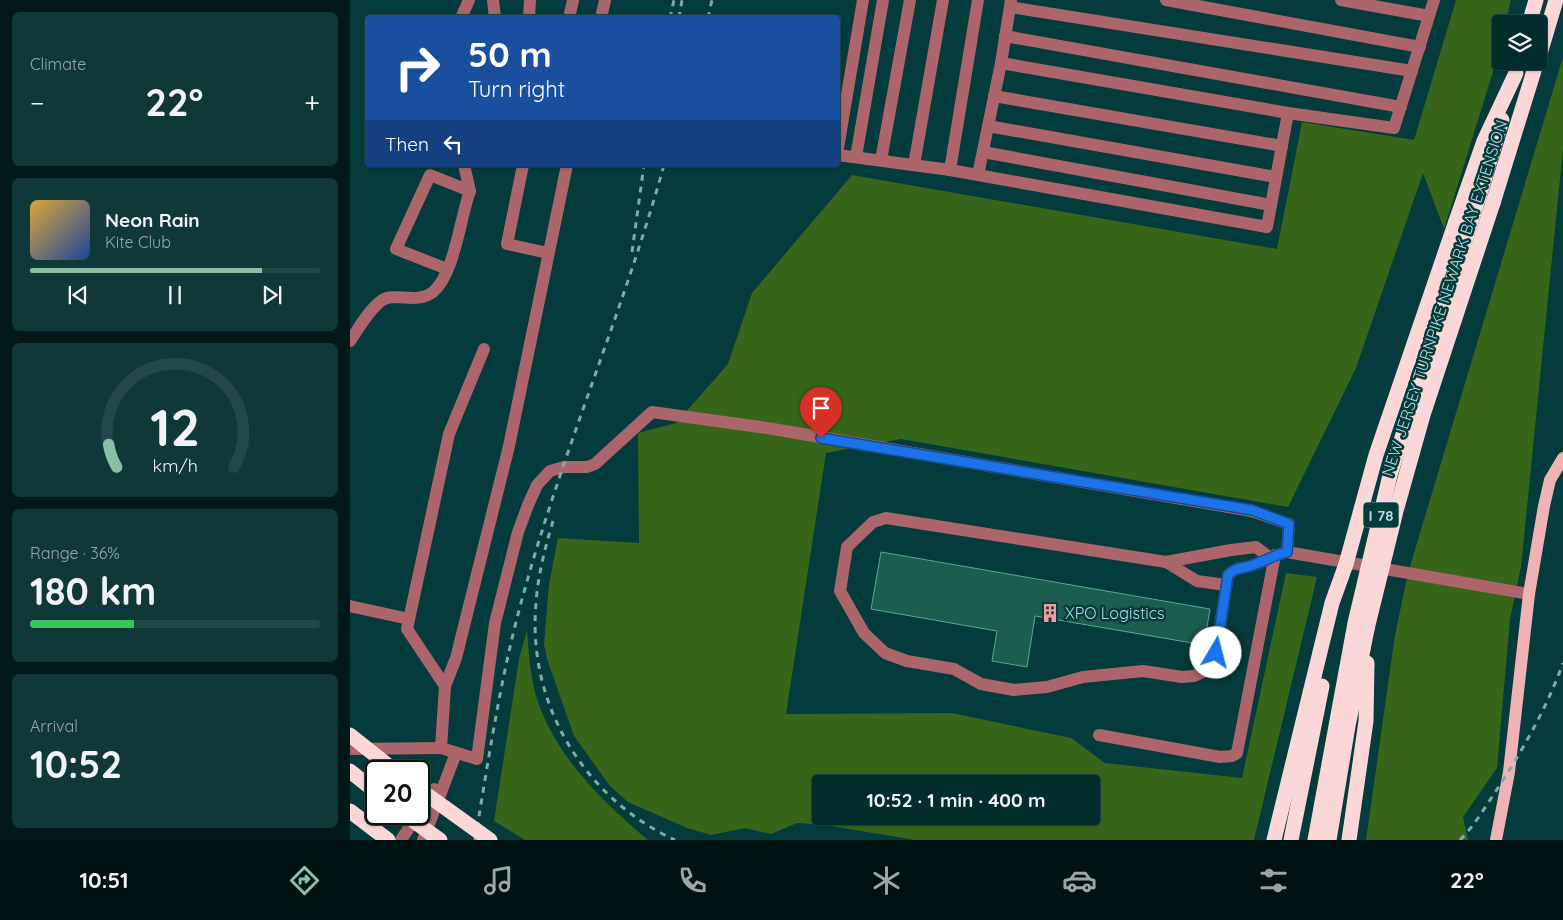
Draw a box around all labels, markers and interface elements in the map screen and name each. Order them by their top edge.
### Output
map controls [1492,15,1547,70]
button: layers [1492,15,1547,70]
text: 50 m [468,32,552,76]
icon: right [385,35,450,100]
text: Climate [30,54,86,74]
text: Turn right [468,75,565,103]
text: 22° [145,78,203,126]
text: − [30,85,45,120]
text: + [304,85,320,120]
street label: NEW JERSEY TURNPIKE NEWARK BAY EXTENSION [1377,117,1511,479]
icon: left [439,130,467,158]
text: Then [385,132,429,156]
text: Neon Rain [105,208,200,232]
text: Kite Club [105,232,171,252]
icon: previous [64,281,92,309]
icon: pause [161,281,189,309]
icon: next [258,281,286,309]
pin [800,387,842,438]
text: 12 [150,394,200,459]
icon: arrive [807,394,835,422]
text: km/h [152,454,198,476]
road number: I 78 [1364,502,1398,528]
text: Range · 36% [30,543,120,563]
text: 180 km [30,567,156,615]
building icon: XPO Logistics [1039,602,1061,624]
place label: XPO Logistics [1065,603,1165,623]
position arrow [1189,626,1241,678]
text: Arrival [30,716,78,736]
text: 10:52 [30,740,122,788]
speed limit sign: 20 [365,760,430,825]
text: 10:52 · 1 min · 400 m [866,788,1046,812]
icon: directions [287,863,322,898]
icon: music [481,863,516,898]
icon: phone [675,863,710,898]
icon: climate [869,863,904,898]
icon: car [1062,863,1097,898]
icon: filters [1256,863,1291,898]
text: 10:51 [79,866,129,894]
text: 22° [1450,866,1484,894]

